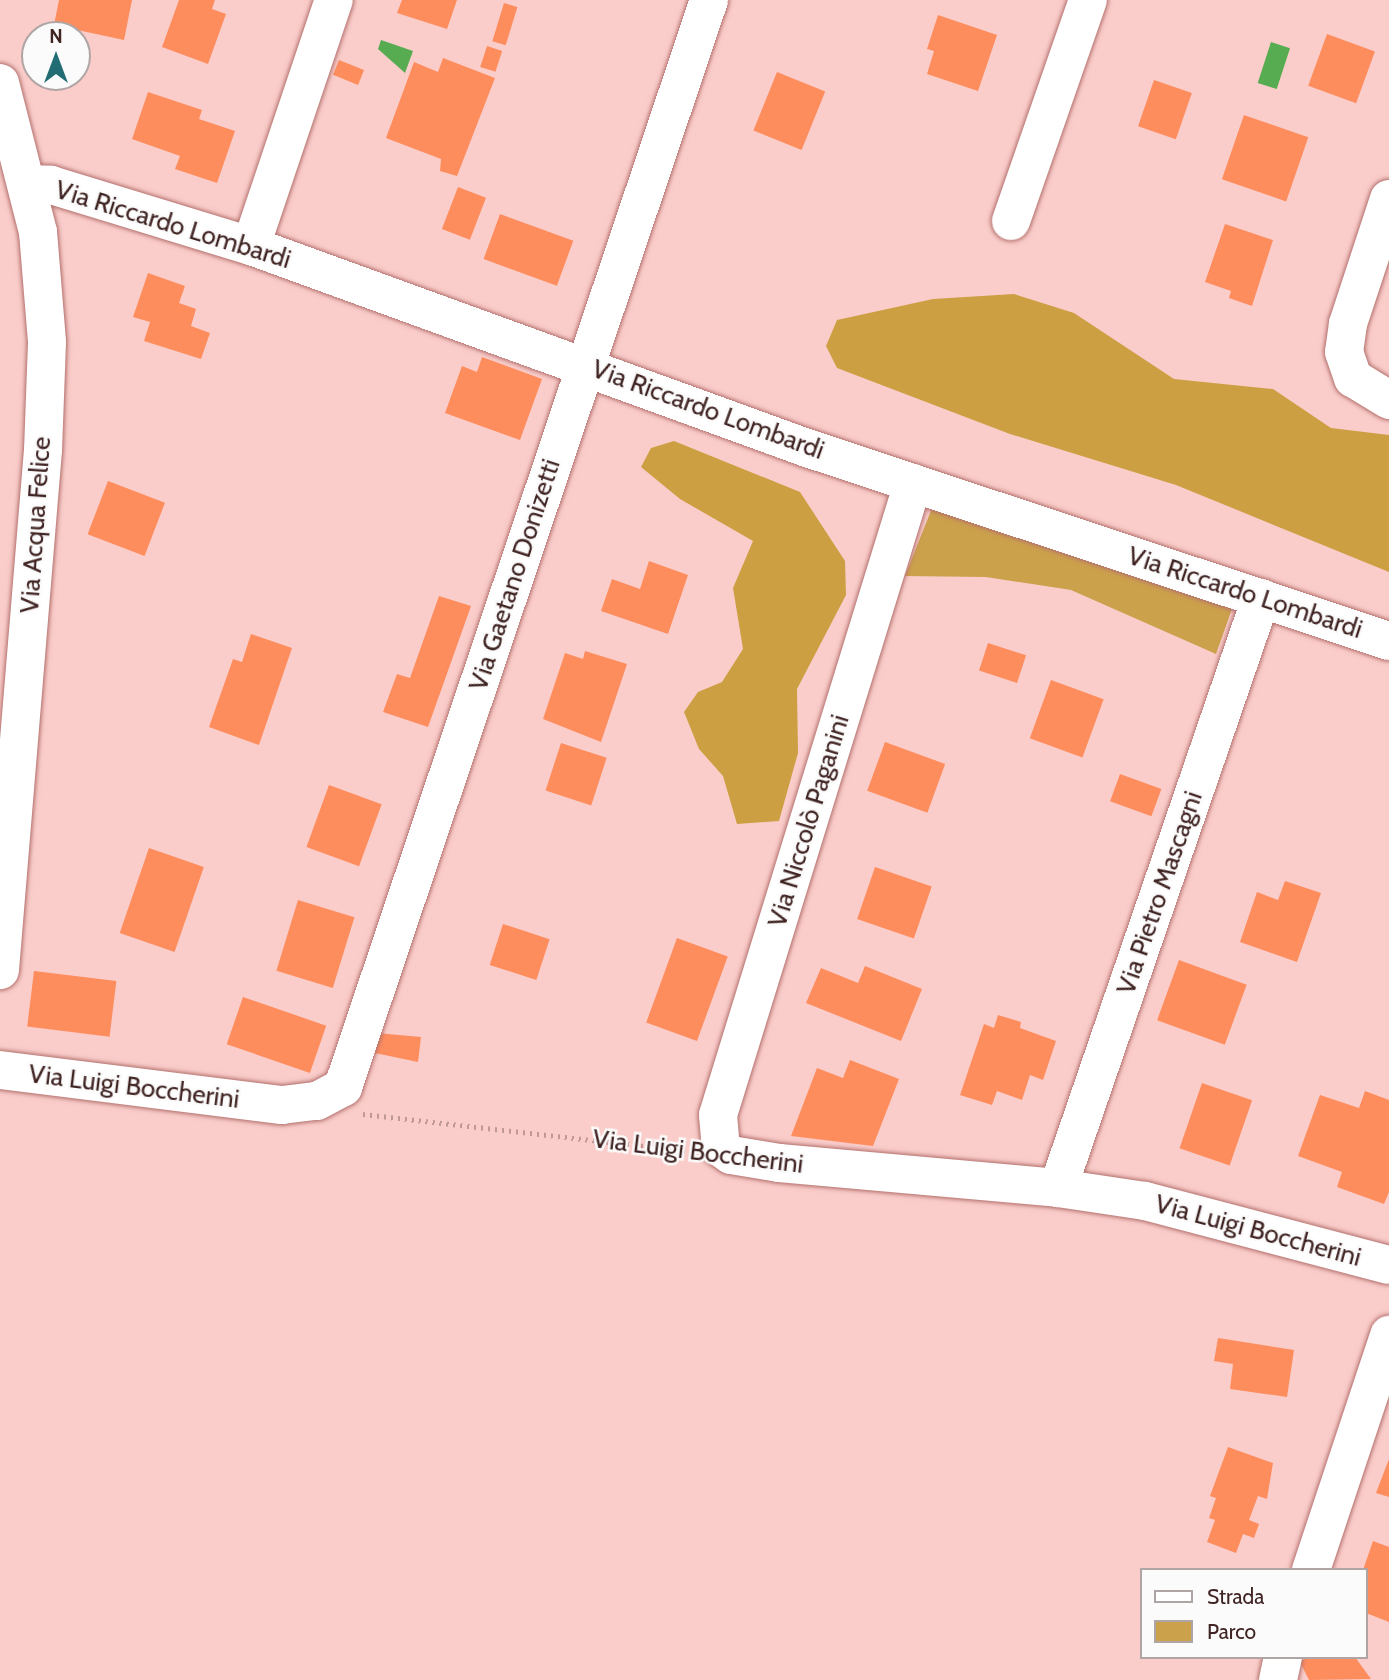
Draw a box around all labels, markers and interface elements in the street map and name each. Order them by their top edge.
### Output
north arrow [21,21,91,91]
text: N [49,25,63,48]
street label: Via Riccardo Lombardi [51,174,295,276]
street label: Via Riccardo Lombardi [588,353,828,467]
street label: Via Acqua Felice [14,436,58,614]
street label: Via Gaetano Donizetti [463,455,567,695]
street label: Via Riccardo Lombardi [1124,540,1366,646]
street label: Via Niccolò Paganini [762,711,856,931]
street label: Via Pietro Mascagni [1111,787,1209,999]
street label: Via Luigi Boccherini [27,1059,241,1115]
street label: Via Luigi Boccherini [591,1124,805,1180]
street label: Via Luigi Boccherini [1152,1188,1364,1274]
legend [1140,1568,1368,1659]
text: Strada [1207,1584,1264,1609]
text: Parco [1207,1619,1256,1644]

